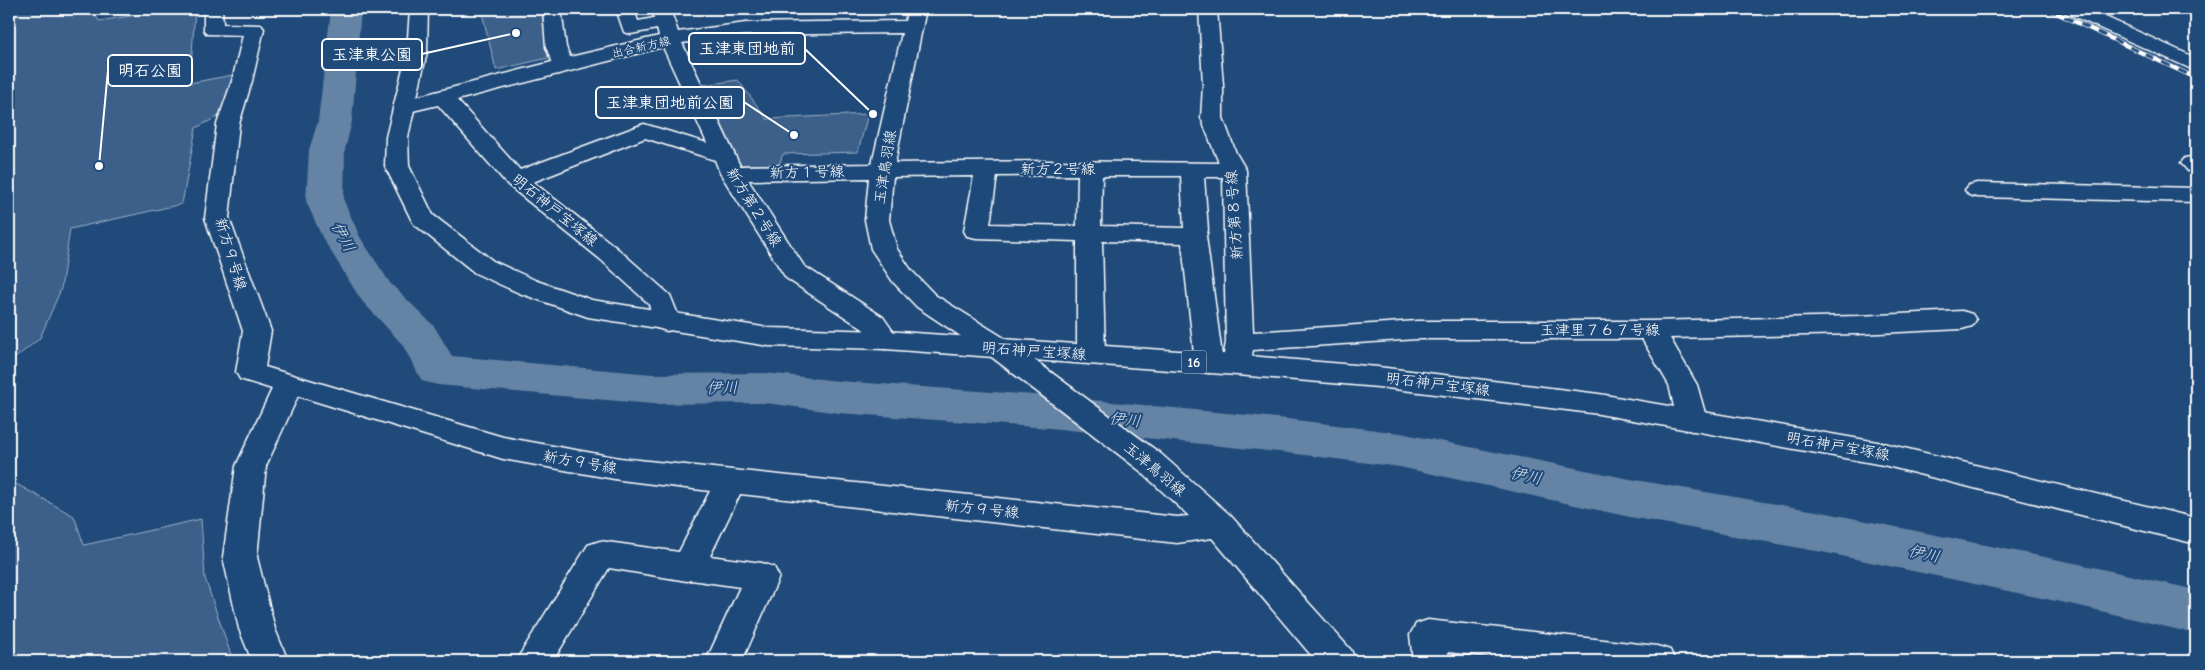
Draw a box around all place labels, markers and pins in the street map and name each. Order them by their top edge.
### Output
callout: 玉津東団地前 [689,33,805,64]
callout: 玉津東公園 [322,39,422,70]
callout: 明石公園 [108,55,192,86]
callout: 玉津東団地前公園 [596,87,744,118]

